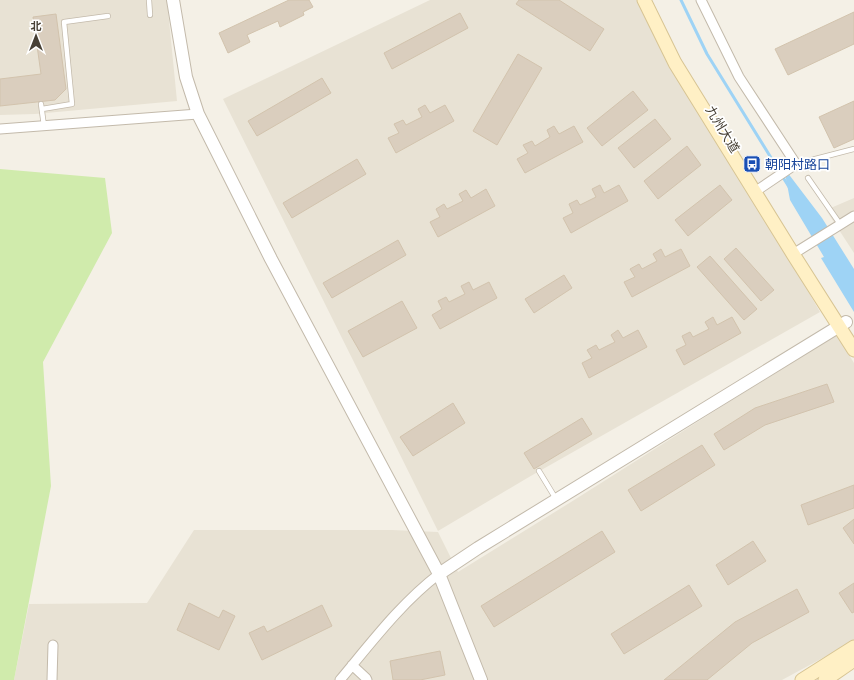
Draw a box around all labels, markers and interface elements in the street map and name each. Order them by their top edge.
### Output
north arrow [16,16,56,56]
text: 北 [31,19,42,33]
street label: 九州大道 [703,103,743,155]
bus stop icon: 朝阳村路口 [742,154,762,174]
place label: 朝阳村路口 [765,156,830,172]

